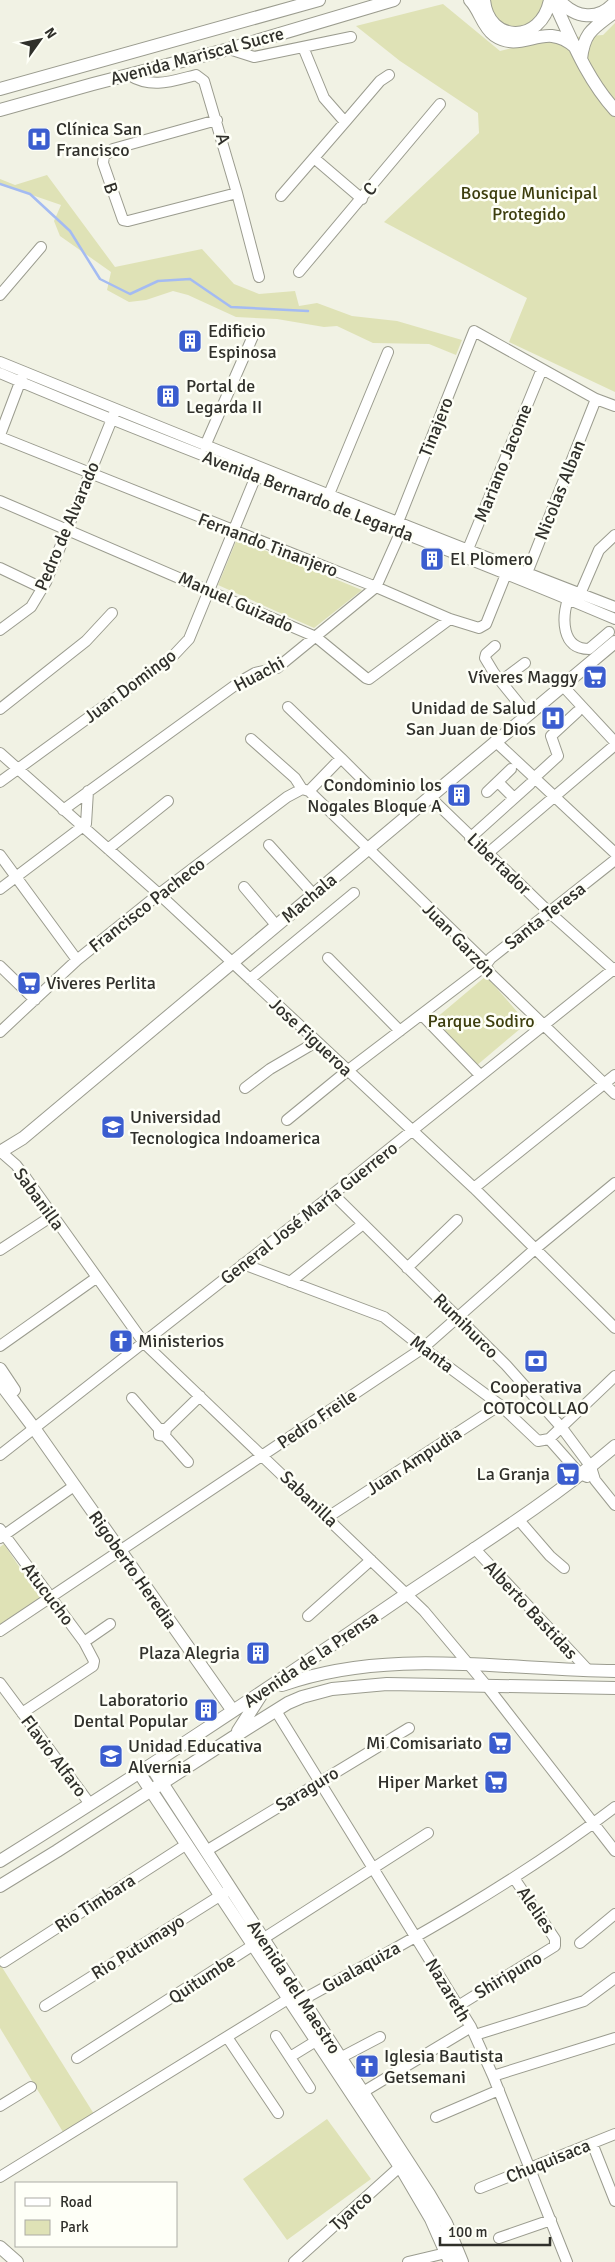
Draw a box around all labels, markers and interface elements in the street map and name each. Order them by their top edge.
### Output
north arrow [15,15,65,65]
street label: Avenida Mariscal Sucre [108,22,286,90]
text: N [41,24,60,42]
place label: Clínica San Francisco [56,118,142,161]
hospital icon: Clínica San Francisco [26,126,52,152]
street label: A [211,131,235,147]
street label: C [358,178,382,200]
street label: B [99,179,123,197]
park label: Bosque Municipal Protegido [461,182,598,225]
place label: Edificio Espinosa [208,320,277,363]
building icon: Edificio Espinosa [177,328,203,354]
place label: Portal de Legarda II [186,375,262,418]
building icon: Portal de Legarda II [155,383,181,409]
street label: Tinajero [414,394,458,460]
street label: Mariano Jacome [469,401,537,525]
street label: Nicolas Alban [530,437,590,543]
street label: Avenida Bernardo de Legarda [199,446,417,546]
street label: Pedro de Alvarado [30,458,104,594]
street label: Fernando Tinanjero [195,508,341,582]
building icon: El Plomero [419,546,445,572]
place label: El Plomero [450,548,533,570]
street label: Manuel Guizado [175,567,297,637]
street label: Juan Domingo [80,644,180,728]
street label: Huachi [230,652,288,696]
supermarket icon: Víveres Maggy [582,664,608,690]
place label: Víveres Maggy [468,666,579,688]
place label: Unidad de Salud San Juan de Dios [406,697,536,740]
hospital icon: Unidad de Salud San Juan de Dios [540,705,566,731]
place label: Condominio los Nogales Bloque A [307,774,442,817]
building icon: Condominio los Nogales Bloque A [446,782,472,808]
street label: Libertador [462,828,536,900]
street label: Francisco Pacheco [84,853,210,957]
street label: Machala [277,869,341,927]
street label: Santa Teresa [500,877,590,955]
street label: Juan Garzón [418,898,500,982]
supermarket icon: Viveres Perlita [16,970,42,996]
place label: Viveres Perlita [46,972,156,994]
street label: Jose Figueroa [265,993,357,1081]
park label: Parque Sodiro [427,1010,535,1032]
place label: Universidad Tecnologica Indoamerica [130,1106,320,1149]
school or university icon: Universidad Tecnologica Indoamerica [100,1114,126,1140]
street label: General José María Guerrero [216,1137,402,1289]
street label: Sabanilla [9,1163,69,1235]
street label: Rumihurco [429,1289,503,1363]
church icon: Ministerios [108,1328,134,1354]
place label: Ministerios [138,1330,224,1352]
street label: Manta [406,1330,458,1378]
bank icon: Cooperativa COTOCOLLAO [523,1348,549,1374]
place label: Cooperativa COTOCOLLAO [483,1376,589,1419]
street label: Pedro Freile [273,1384,361,1454]
street label: Juan Ampudia [362,1422,466,1500]
supermarket icon: La Granja [555,1461,581,1487]
place label: La Granja [477,1463,550,1485]
street label: Sabanilla [275,1466,343,1532]
street label: Rigoberto Heredia [84,1507,182,1633]
street label: Alberto Bastidas [480,1556,582,1664]
street label: Atucucho [17,1558,79,1630]
street label: Avenida de la Prensa [239,1606,383,1712]
building icon: Plaza Alegria [245,1640,271,1666]
place label: Plaza Alegria [139,1642,240,1664]
place label: Laboratorio Dental Popular [73,1689,188,1732]
building icon: Laboratorio Dental Popular [193,1697,219,1723]
street label: Flavio Alfaro [16,1711,92,1801]
supermarket icon: Mi Comisariato [487,1730,513,1756]
place label: Mi Comisariato [366,1732,482,1754]
place label: Unidad Educativa Alvernia [128,1735,262,1778]
school or university icon: Unidad Educativa Alvernia [98,1743,124,1769]
street label: Saraguro [271,1762,343,1816]
supermarket icon: Hiper Market [483,1769,509,1795]
place label: Hiper Market [378,1771,478,1793]
street label: Rio Timbara [51,1869,139,1937]
street label: Alelies [512,1882,560,1938]
street label: Rio Putumayo [87,1910,189,1984]
street label: Avenida del Maestro [243,1916,345,2058]
street label: Gualaquiza [318,1936,404,1998]
street label: Shiripuno [470,1946,546,2004]
street label: Quitumbe [164,1949,240,2009]
street label: Nazareth [421,1954,475,2026]
place label: Iglesia Bautista Getsemani [384,2045,503,2088]
church icon: Iglesia Bautista Getsemani [354,2053,380,2079]
street label: Chuquisaca [503,2134,593,2188]
legend [15,2182,178,2247]
street label: Tyarco [325,2186,377,2236]
text: Road [60,2193,92,2211]
scale bar [440,2214,550,2246]
text: Park [60,2218,89,2236]
text: 100 m [448,2223,488,2241]

